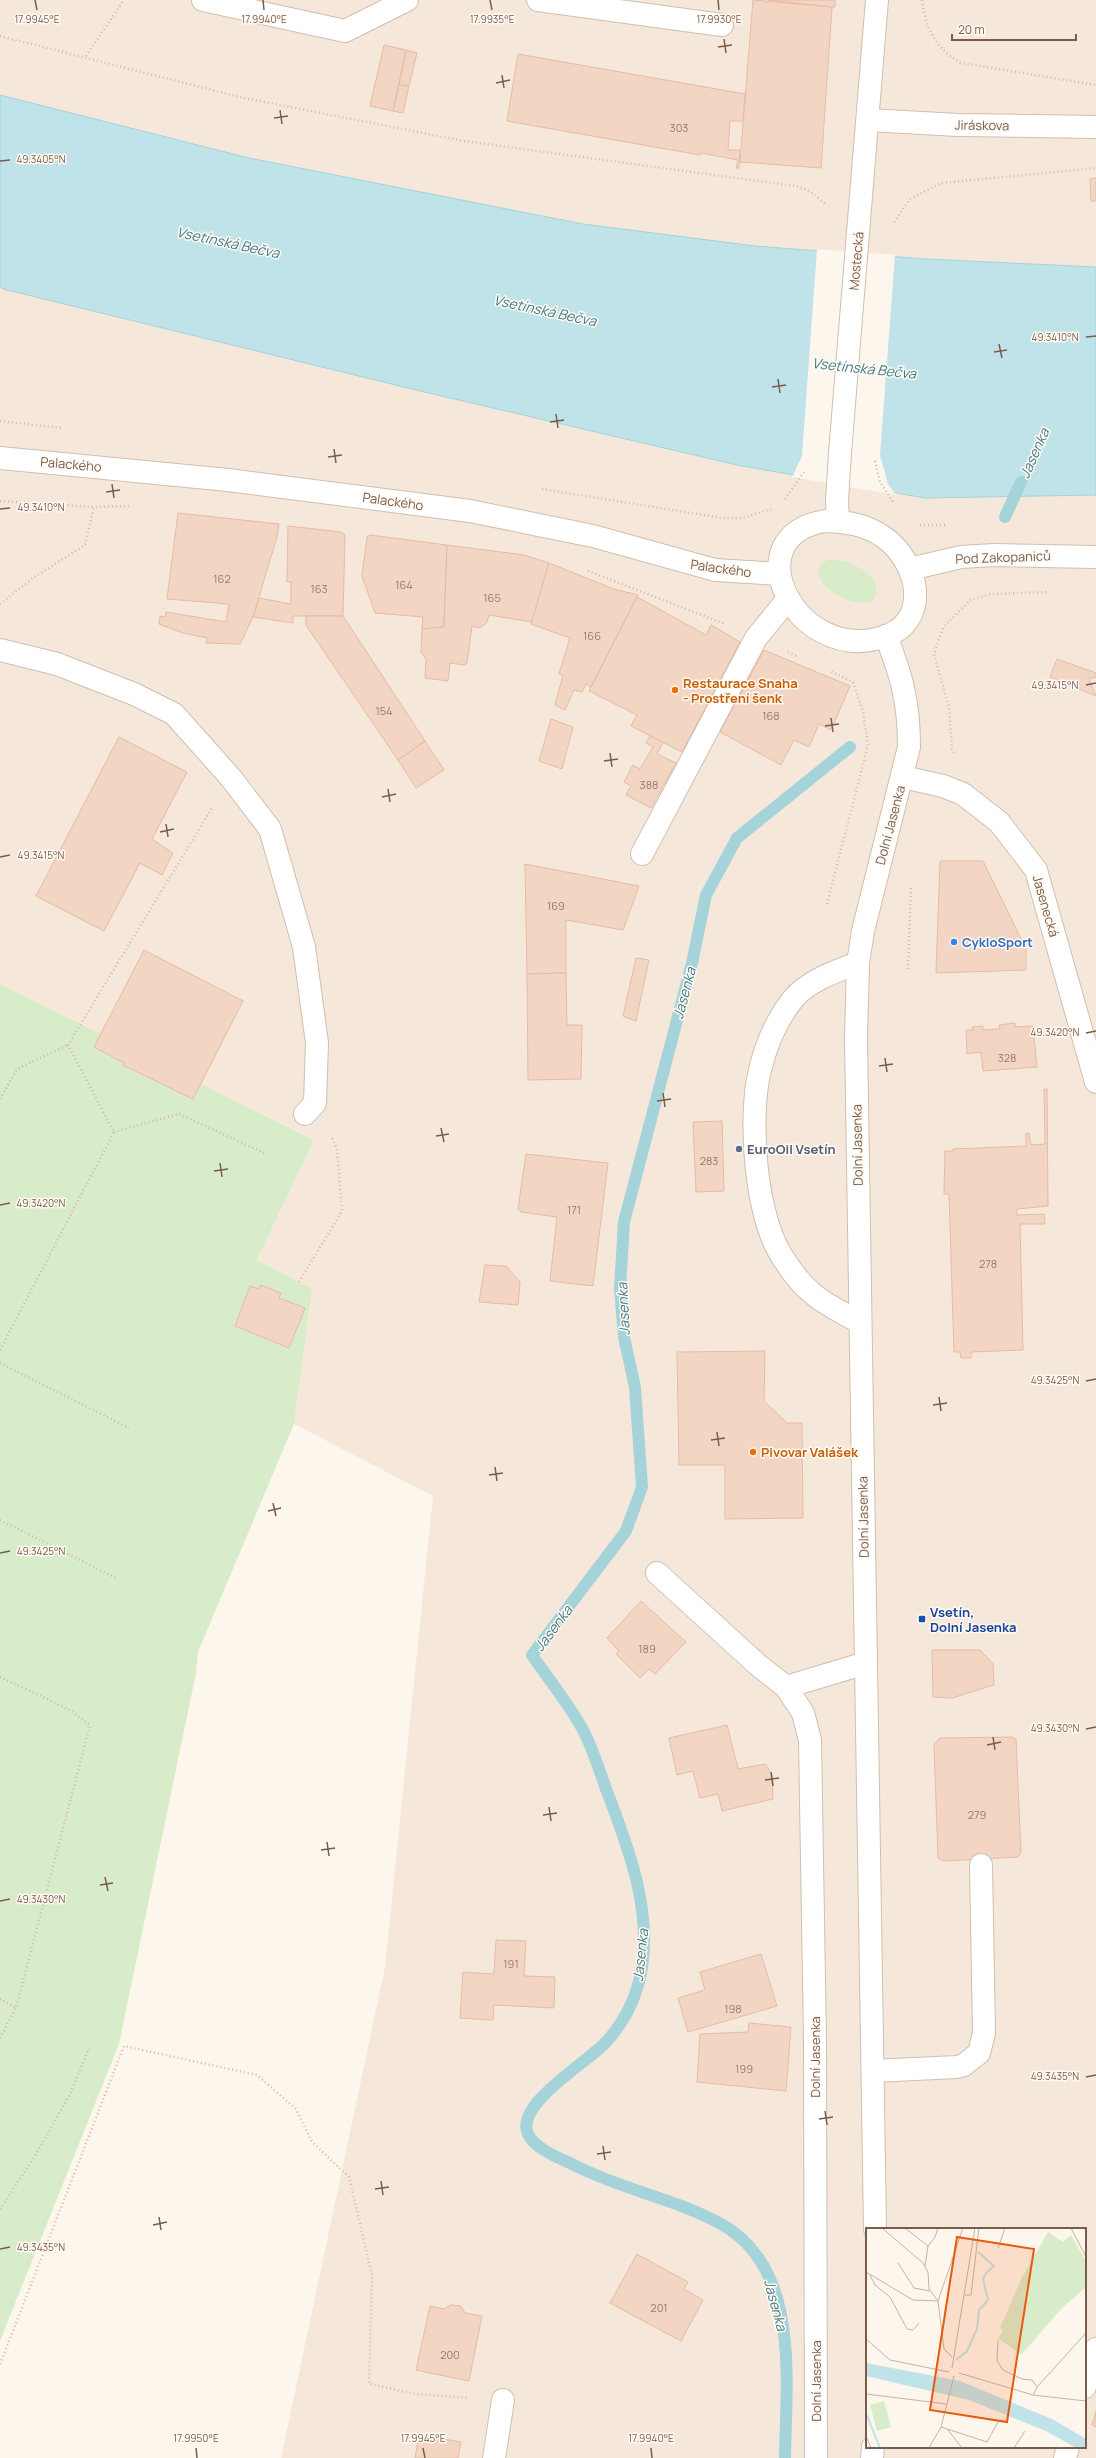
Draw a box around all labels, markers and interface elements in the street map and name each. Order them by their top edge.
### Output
text: 17.9945°E [14,12,60,26]
text: 17.9940°E [241,12,287,26]
text: 17.9935°E [470,12,515,26]
text: 17.9930°E [696,12,742,26]
scale bar [952,16,1076,42]
text: 20 m [958,21,985,38]
street label: Jiráskova [954,116,1010,134]
house number: 303 [670,120,688,135]
text: 49.3405°N [17,152,66,166]
water label: Vsetínská Bečva [175,222,282,262]
street label: Mostecká [844,231,868,291]
water label: Vsetínská Bečva [492,290,599,330]
text: 49.3410°N [1031,330,1079,344]
water label: Vsetínská Bečva [811,353,918,383]
water label: Jasenka [1015,424,1054,481]
street label: Palackého [40,452,103,476]
street label: Palackého [361,488,425,514]
text: 49.3410°N [17,500,65,514]
street label: Pod Zakopaniců [955,546,1051,568]
street label: Palackého [689,555,753,581]
house number: 162 [213,571,231,586]
house number: 164 [395,577,413,592]
house number: 163 [310,581,328,596]
house number: 165 [483,590,501,605]
house number: 166 [583,628,601,643]
place label: Restaurace Snaha - Prostření šenk [683,674,798,707]
text: 49.3415°N [1032,678,1079,692]
marker: Restaurace Snaha - Prostření šenk [670,685,680,695]
house number: 154 [375,703,393,718]
house number: 168 [762,708,780,723]
house number: 388 [640,777,658,792]
street label: Dolní Jasenka [871,783,909,867]
text: 49.3415°N [18,848,65,862]
street label: Jasenecká [1029,873,1063,939]
house number: 169 [547,898,565,913]
place label: CykloSport [962,933,1033,951]
marker: CykloSport [949,937,959,947]
water label: Jasenka [668,964,700,1021]
text: 49.3420°N [1031,1025,1080,1039]
house number: 328 [998,1050,1016,1065]
street label: Dolní Jasenka [847,1104,867,1186]
place label: EuroOil Vsetín [747,1140,836,1158]
marker: EuroOil Vsetín [734,1144,744,1154]
house number: 283 [700,1153,718,1168]
text: 49.3420°N [17,1196,66,1210]
house number: 171 [567,1202,581,1217]
house number: 278 [979,1256,997,1271]
water label: Jasenka [612,1281,634,1336]
text: 49.3425°N [1031,1373,1079,1387]
place label: Pivovar Valášek [761,1443,859,1461]
marker: Pivovar Valášek [748,1447,758,1457]
street label: Dolní Jasenka [853,1476,873,1558]
text: 49.3425°N [17,1544,65,1558]
water label: Jasenka [530,1600,577,1655]
place label: Vsetín, Dolní Jasenka [930,1603,1016,1636]
marker: Vsetín, Dolní Jasenka [917,1614,927,1624]
house number: 189 [638,1641,656,1656]
text: 49.3430°N [1031,1721,1080,1735]
house number: 279 [968,1807,986,1822]
text: 49.3430°N [17,1892,66,1906]
water label: Jasenka [628,1927,652,1982]
house number: 191 [503,1956,519,1971]
house number: 198 [724,2001,742,2016]
street label: Dolní Jasenka [806,2016,824,2098]
house number: 199 [735,2061,753,2076]
text: 49.3435°N [1031,2069,1079,2083]
inset map [866,2228,1086,2448]
text: 49.3435°N [17,2240,65,2254]
water label: Jasenka [760,2277,792,2334]
house number: 201 [650,2300,668,2315]
street label: Dolní Jasenka [807,2340,825,2422]
house number: 200 [440,2347,460,2362]
text: 17.9950°E [173,2431,219,2445]
text: 17.9945°E [400,2431,446,2445]
text: 17.9940°E [628,2431,674,2445]

